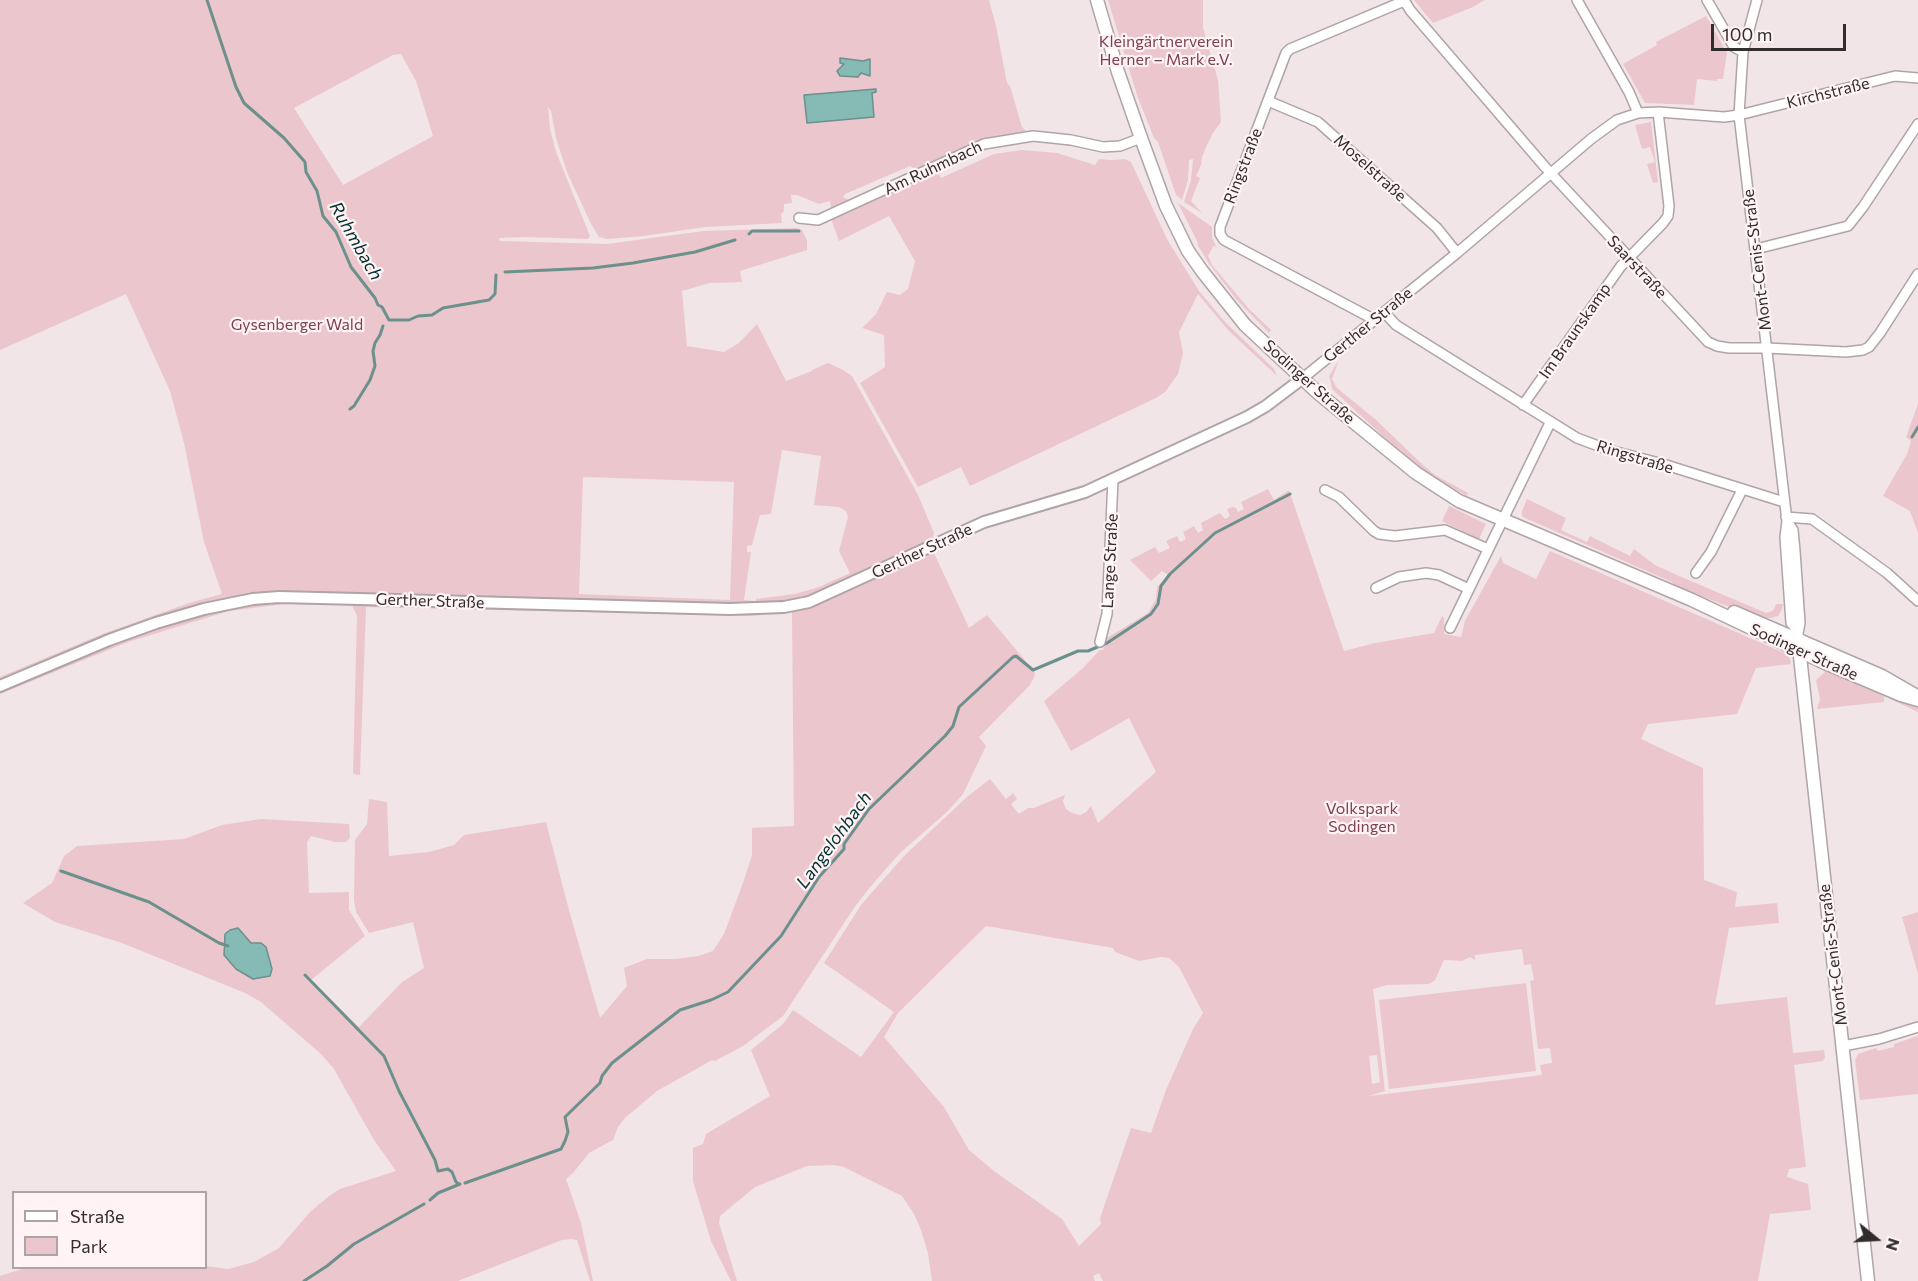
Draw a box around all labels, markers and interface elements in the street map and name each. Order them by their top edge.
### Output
scale bar [1714,12,1849,50]
text: 100 m [1722,23,1772,45]
park label: Kleingärtnerverein Herner – Mark e.V. [1099,32,1233,70]
street label: Kirchstraße [1785,73,1871,113]
street label: Ringstraße [1220,126,1266,206]
street label: Moselstraße [1330,130,1410,206]
street label: Am Ruhmbach [881,137,985,199]
street label: Mont-Cenis-Straße [1739,188,1775,332]
water label: Ruhmbach [325,198,387,284]
street label: Saarstraße [1603,232,1671,302]
street label: Im Braunskamp [1535,280,1615,382]
street label: Gerther Straße [1320,283,1416,367]
park label: Gysenberger Wald [231,315,363,335]
street label: Sodinger Straße [1259,336,1359,428]
street label: Ringstraße [1594,436,1676,478]
street label: Lange Straße [1098,513,1122,609]
street label: Gerther Straße [869,519,975,583]
street label: Gerther Straße [375,590,485,612]
street label: Sodinger Straße [1747,620,1861,684]
water label: Langelohbach [792,788,876,892]
park label: Volkspark Sodingen [1326,799,1398,837]
street label: Mont-Cenis-Straße [1815,883,1851,1027]
legend [12,1191,207,1269]
text: Straße [70,1205,125,1227]
north arrow [1846,1209,1906,1269]
text: Park [70,1235,108,1257]
text: N [1883,1236,1904,1253]

